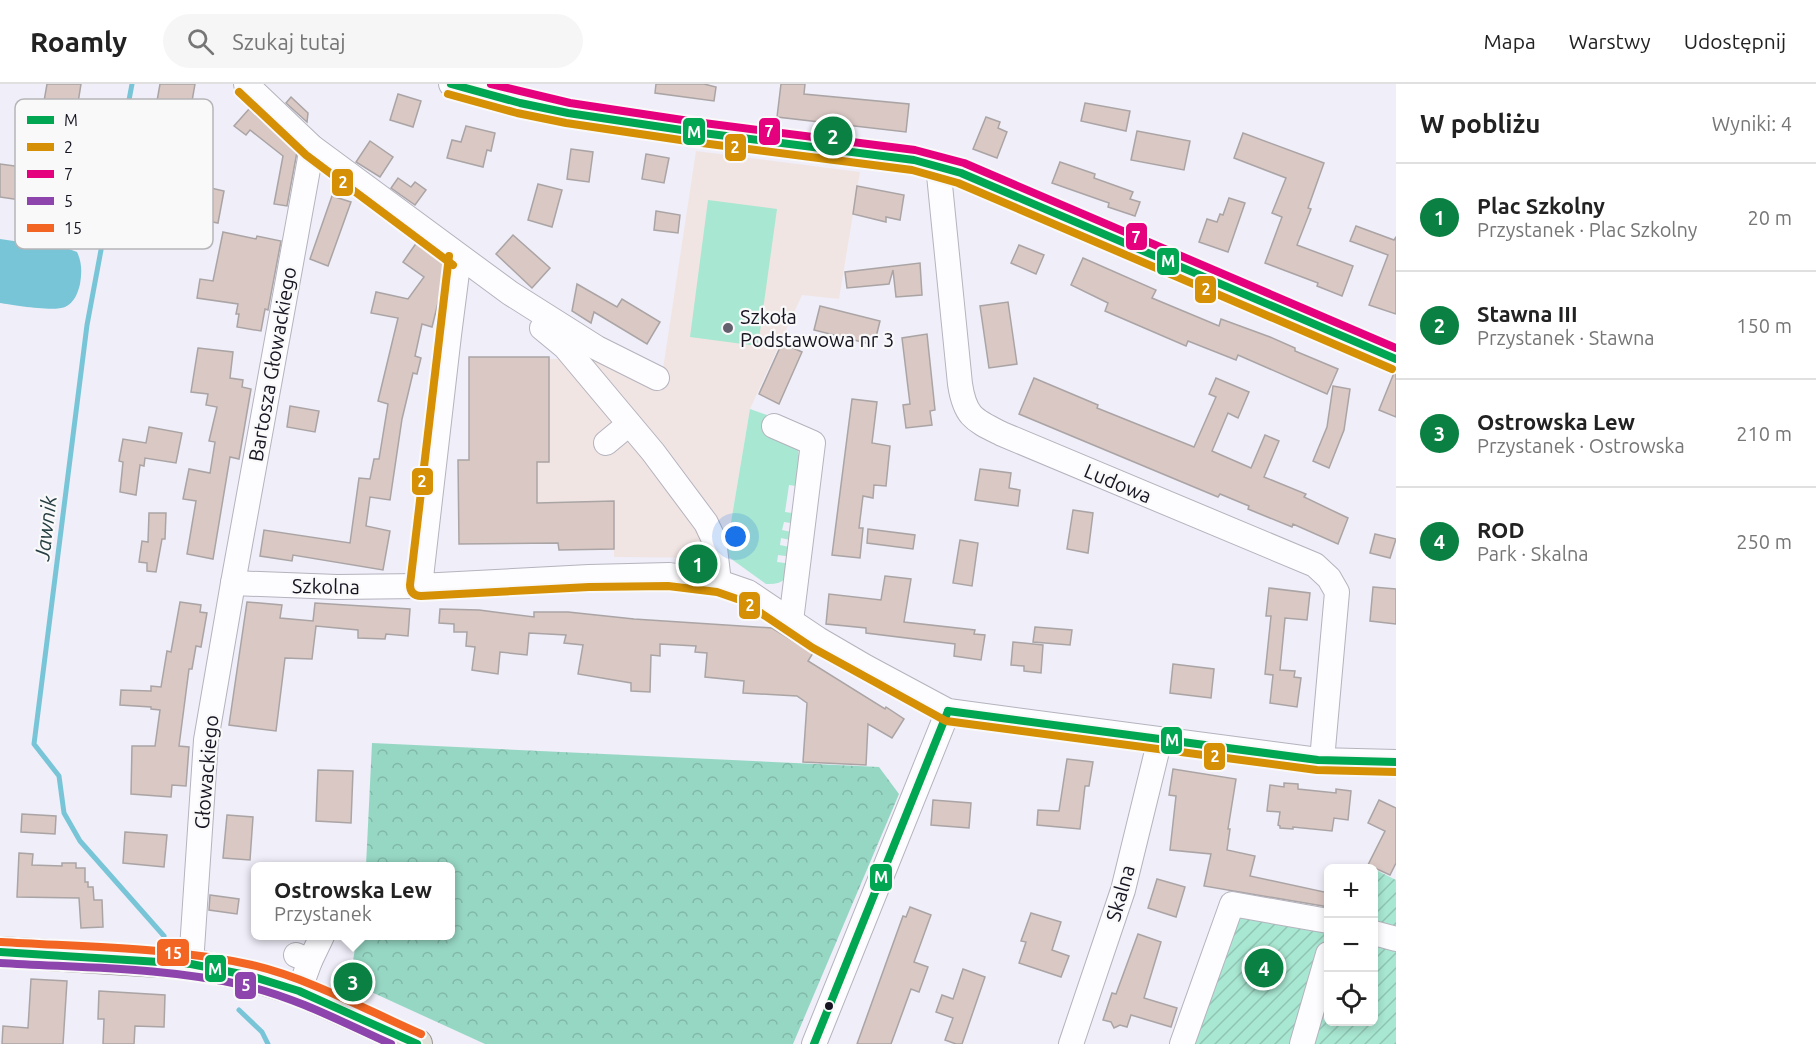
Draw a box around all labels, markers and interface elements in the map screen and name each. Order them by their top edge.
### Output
search box [163,14,583,68]
icon: search [184,25,217,58]
text: Roamly [30,26,127,57]
text: Szukaj tutaj [232,29,346,54]
text: Mapa [1484,29,1536,53]
text: Warstwy [1569,29,1651,53]
text: Udostępnij [1684,29,1786,53]
legend [15,99,213,249]
text: W pobliżu [1420,109,1541,138]
text: M [64,111,78,129]
text: Wyniki: 4 [1712,112,1792,135]
pin: 2 [814,113,852,158]
line badge: M [682,117,706,146]
line badge: 7 [758,117,781,146]
text: 7 [764,122,774,140]
text: M [687,123,701,141]
line badge: 2 [724,133,747,162]
text: 2 [64,138,73,156]
text: 2 [730,138,740,156]
text: 7 [64,165,73,183]
line badge: 2 [331,168,354,197]
text: 2 [338,173,348,191]
text: 5 [64,192,73,210]
text: Plac Szkolny [1477,193,1605,218]
text: 1 [1434,206,1445,229]
text: 20 m [1748,206,1792,229]
text: Przystanek · Plac Szkolny [1477,218,1697,241]
text: 15 [64,219,82,237]
line badge: 7 [1125,222,1148,251]
text: 7 [1131,228,1141,246]
line badge: M [1156,247,1180,276]
text: M [1161,252,1175,270]
street label: Bartosza Głowackiego [244,265,300,463]
line badge: 2 [1194,275,1217,304]
text: 2 [1201,280,1211,298]
text: Stawna III [1477,301,1578,326]
place label: Szkoła Podstawowa nr 3 [740,305,894,351]
text: 2 [1434,314,1445,337]
text: 150 m [1736,314,1792,337]
marker: Szkoła Podstawowa nr 3 [721,321,735,335]
text: Przystanek · Stawna [1477,326,1655,349]
text: Ostrowska Lew [1477,409,1635,434]
text: 3 [1434,422,1445,445]
text: 210 m [1736,422,1792,445]
text: Przystanek · Ostrowska [1477,434,1685,457]
street label: Ludowa [1081,459,1155,507]
line badge: 2 [411,467,434,496]
text: 2 [417,472,427,490]
water label: Jawnik [29,494,61,563]
text: ROD [1477,517,1524,542]
your location [721,522,750,551]
text: 4 [1434,530,1445,553]
text: 250 m [1736,530,1792,553]
pin: 1 [678,542,718,586]
text: Park · Skalna [1477,542,1589,565]
street label: Szkolna [292,574,360,598]
line badge: 2 [738,591,761,620]
text: 2 [745,596,755,614]
street label: Głowackiego [190,714,222,830]
line badge: M [1160,726,1183,755]
text: M [1165,731,1179,749]
line badge: 2 [1203,742,1226,771]
text: 2 [1210,747,1220,765]
popup [251,862,455,940]
street label: Skalna [1101,862,1139,924]
line badge: M [869,863,893,892]
map controls [1324,864,1378,1026]
button: + [1324,864,1378,918]
text: M [874,868,888,886]
text: Ostrowska Lew [274,877,432,902]
text: Przystanek [274,902,372,925]
button: − [1324,918,1378,972]
line badge: 15 [156,938,190,967]
text: 15 [164,944,182,962]
pin: 4 [1244,946,1284,990]
line badge: M [204,954,227,983]
text: M [208,960,222,978]
pin: 3 [334,960,372,1004]
line badge: 5 [234,971,257,1000]
button: locate [1324,972,1378,1026]
text: 5 [241,976,251,994]
unlabelled marker [823,1000,835,1012]

